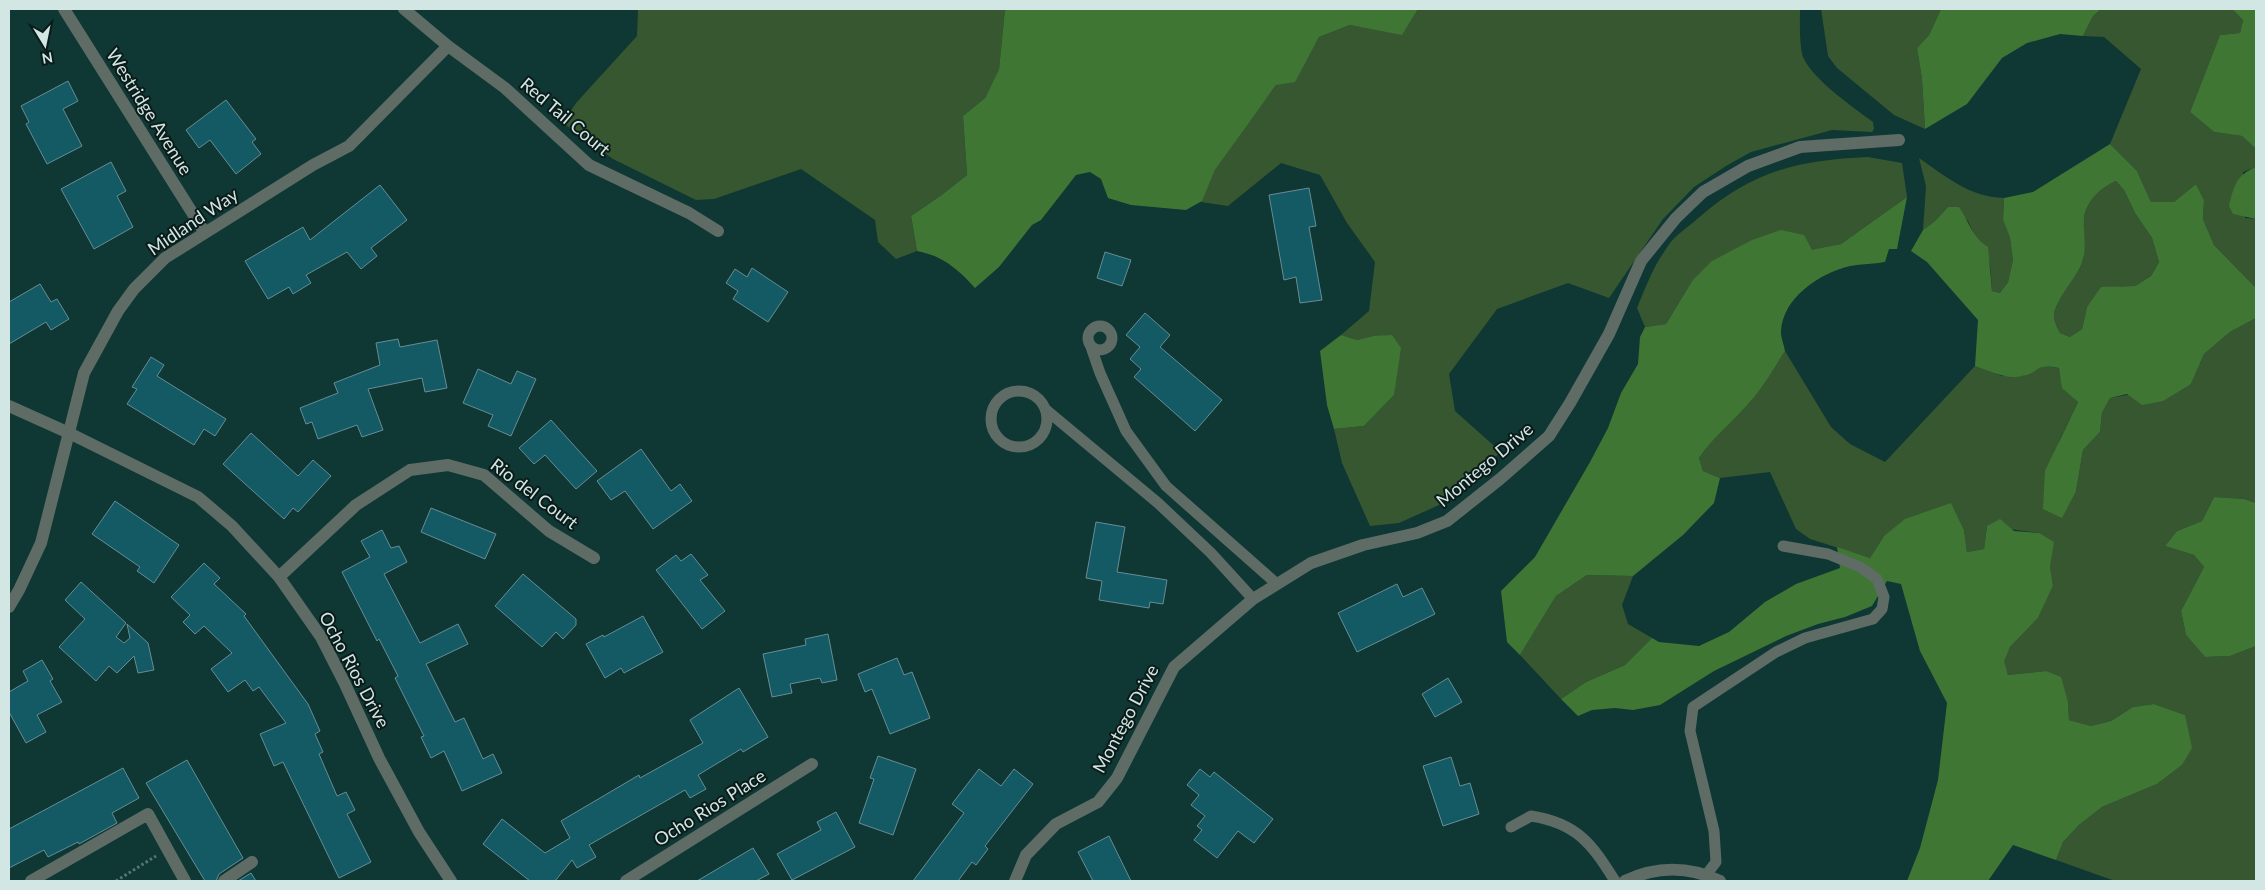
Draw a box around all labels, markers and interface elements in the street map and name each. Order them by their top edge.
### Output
north arrow [20,20,70,70]
street label: Westridge Avenue [102,44,198,179]
text: N [41,49,54,68]
street label: Red Tail Court [516,72,615,160]
street label: Midland Way [143,182,242,259]
street label: Montego Drive [1432,417,1537,511]
street label: Rio del Court [487,453,583,534]
street label: Ocho Rios Drive [315,608,395,732]
street label: Montego Drive [1087,661,1163,776]
street label: Ocho Rios Place [649,764,769,850]

